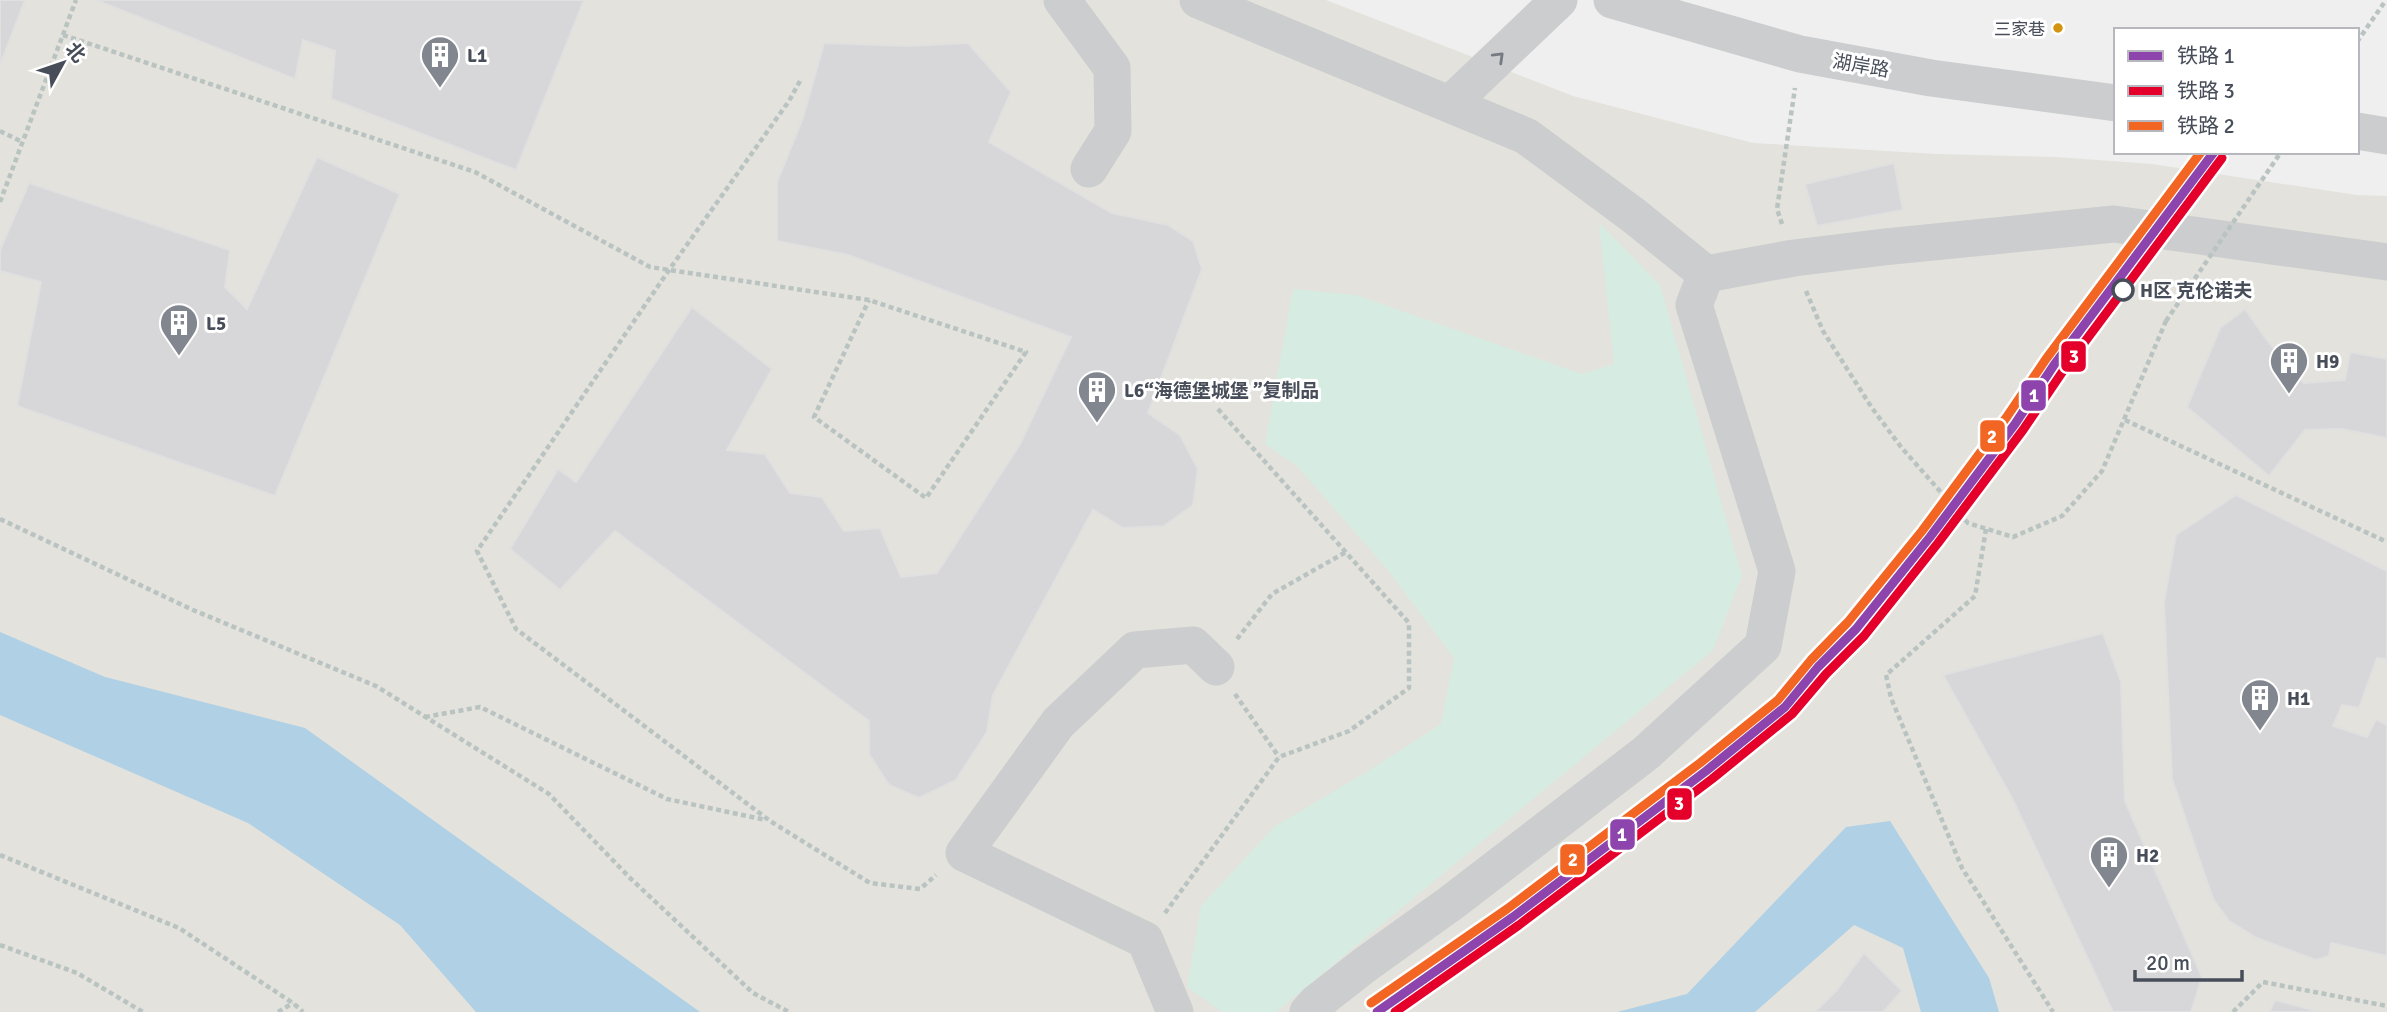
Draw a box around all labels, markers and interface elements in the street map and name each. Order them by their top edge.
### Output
place label: 三家巷 [1994,19,2045,40]
marker: 三家巷 [2051,21,2065,35]
north arrow [28,28,98,98]
legend [2114,28,2359,154]
building icon: L1 [419,34,461,89]
text: 北 [60,38,91,68]
text: 铁路 1 [2177,43,2235,69]
place label: L1 [467,44,487,68]
street label: 湖岸路 [1831,49,1891,83]
one-way arrow [1491,52,1504,65]
text: 铁路 3 [2177,78,2235,104]
text: 铁路 2 [2177,113,2235,139]
marker: H区 克伦诺夫 [2112,279,2134,301]
place label: H区 克伦诺夫 [2140,279,2252,303]
building icon: L5 [158,302,200,357]
place label: L5 [206,312,226,336]
line badge: 3 [2060,340,2087,373]
building icon: H9 [2268,340,2310,395]
text: 3 [2069,345,2079,369]
place label: H9 [2316,350,2339,374]
building icon: L6“海德堡城堡 ”复制品 [1076,369,1118,424]
place label: L6“海德堡城堡 ”复制品 [1124,379,1320,403]
line badge: 1 [2020,379,2047,412]
text: 1 [2029,384,2039,408]
line badge: 2 [1979,419,2006,453]
text: 2 [1987,425,1997,449]
building icon: H1 [2239,677,2281,732]
place label: H1 [2287,687,2310,711]
line badge: 3 [1666,787,1693,821]
text: 3 [1674,792,1684,816]
line badge: 1 [1609,818,1636,851]
text: 1 [1617,823,1627,847]
building icon: H2 [2088,834,2130,889]
line badge: 2 [1559,843,1586,876]
place label: H2 [2136,844,2159,868]
text: 2 [1568,848,1578,872]
scale bar [2135,939,2242,983]
text: 20 m [2146,950,2190,976]

